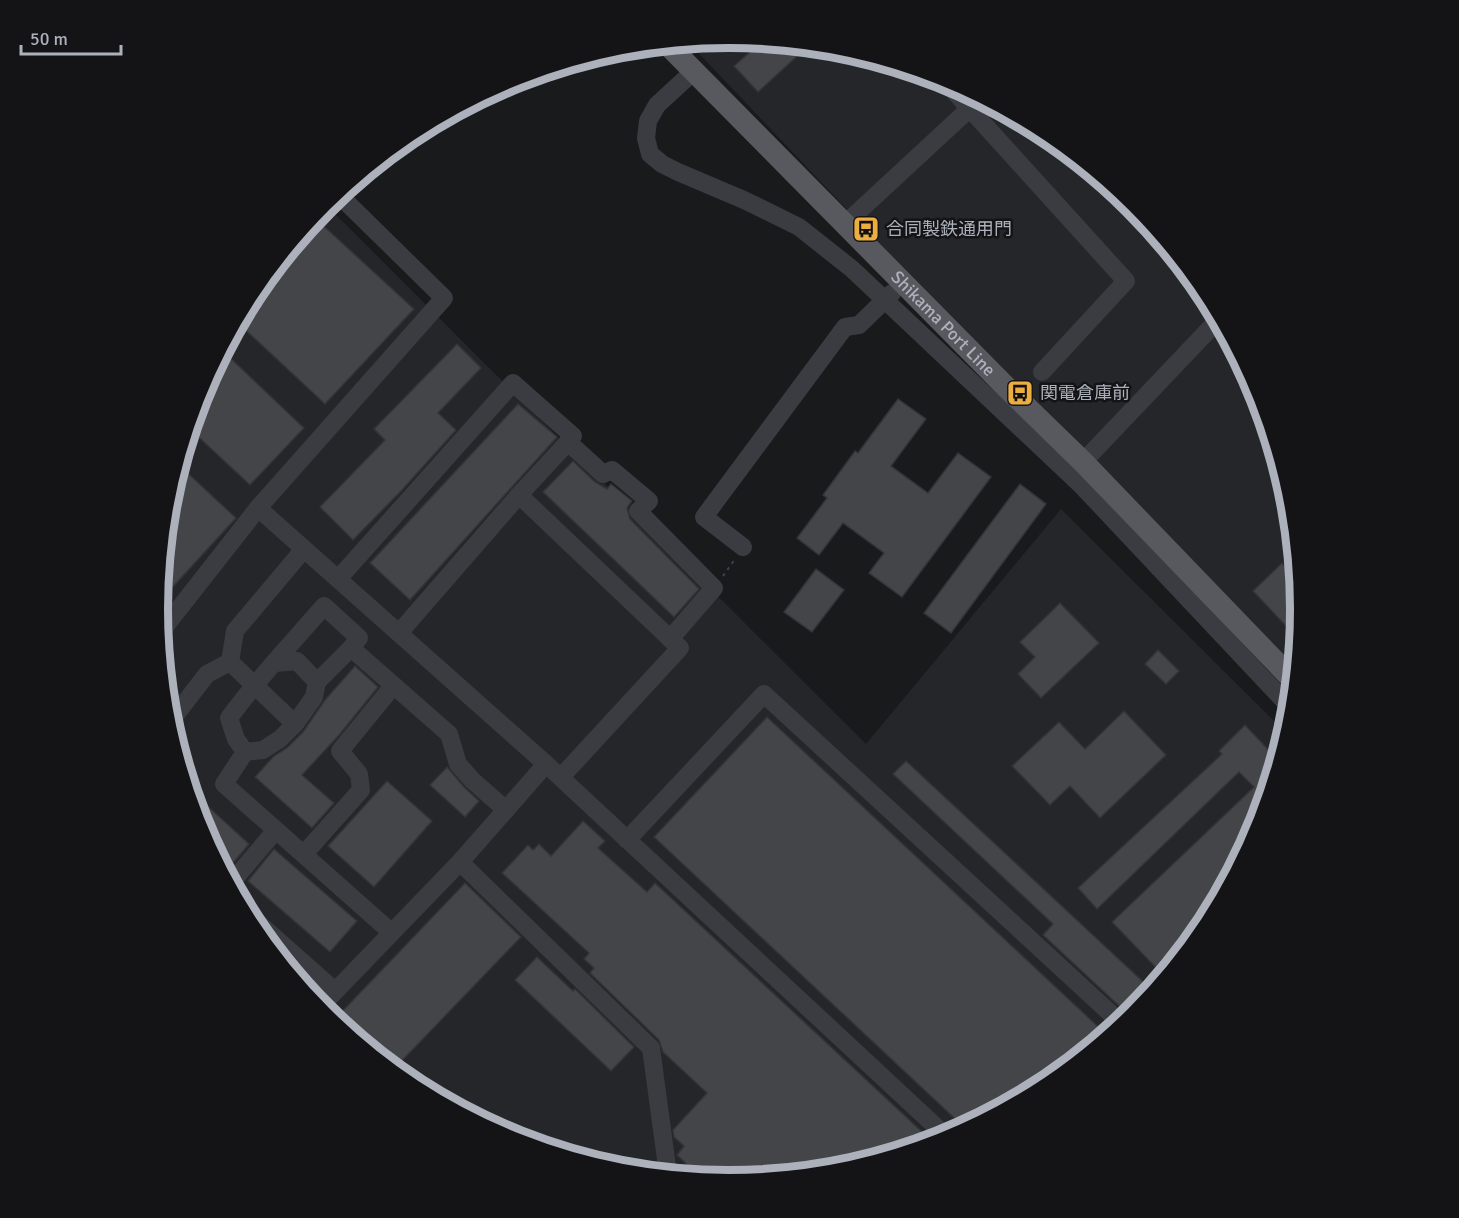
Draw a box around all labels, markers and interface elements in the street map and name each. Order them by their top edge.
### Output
scale bar [21,18,122,56]
text: 50 m [30,28,68,50]
bus stop icon: 合同製鉄通用門 [851,214,881,244]
place label: 合同製鉄通用門 [886,218,1012,240]
street label: Shikama Port Line [886,266,1000,381]
bus stop icon: 関電倉庫前 [1005,378,1035,408]
place label: 関電倉庫前 [1040,382,1130,404]

